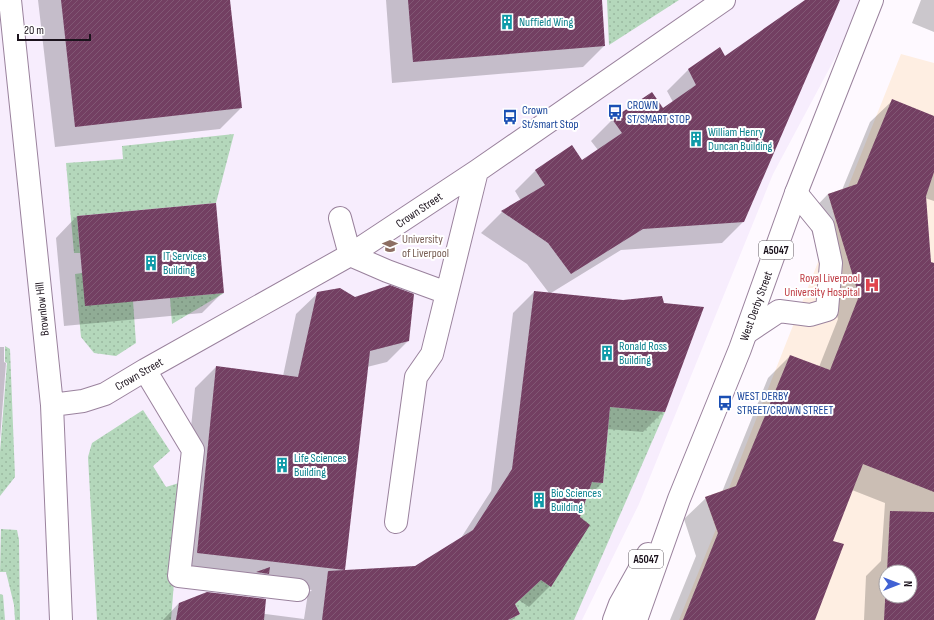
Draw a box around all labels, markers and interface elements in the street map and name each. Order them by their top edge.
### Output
building icon: Nuffield Wing [498,13,516,31]
place label: Nuffield Wing [519,15,573,30]
scale bar [18,16,90,42]
text: 20 m [24,23,44,38]
place label: CROWN ST/SMART STOP [627,98,690,127]
place label: Crown St/smart Stop [522,103,579,132]
bus stop icon: CROWN ST/SMART STOP [606,103,624,121]
bus stop icon: Crown St/smart Stop [501,108,519,126]
place label: William Henry Duncan Building [708,125,773,154]
building icon: William Henry Duncan Building [687,130,705,148]
street label: Crown Street [393,189,446,231]
place label: University of Liverpool [402,232,449,261]
school or university icon: University of Liverpool [381,237,399,255]
road number: A5047 [759,241,793,259]
place label: IT Services Building [163,249,206,278]
building icon: IT Services Building [142,254,160,272]
street label: West Derby Street [737,269,776,343]
place label: Royal Liverpool University Hospital [784,271,860,300]
hospital icon: Royal Liverpool University Hospital [863,276,881,294]
street label: Brownlow Hill [32,281,53,337]
place label: Ronald Ross Building [619,339,667,368]
building icon: Ronald Ross Building [598,344,616,362]
street label: Crown Street [113,355,166,394]
place label: WEST DERBY STREET/CROWN STREET [737,389,833,418]
bus stop icon: WEST DERBY STREET/CROWN STREET [716,394,734,412]
place label: Life Sciences Building [294,451,347,480]
building icon: Life Sciences Building [273,456,291,474]
place label: Bio Sciences Building [551,486,601,515]
building icon: Bio Sciences Building [530,491,548,509]
road number: A5047 [629,550,663,568]
north arrow [878,564,918,604]
text: N [901,581,914,587]

